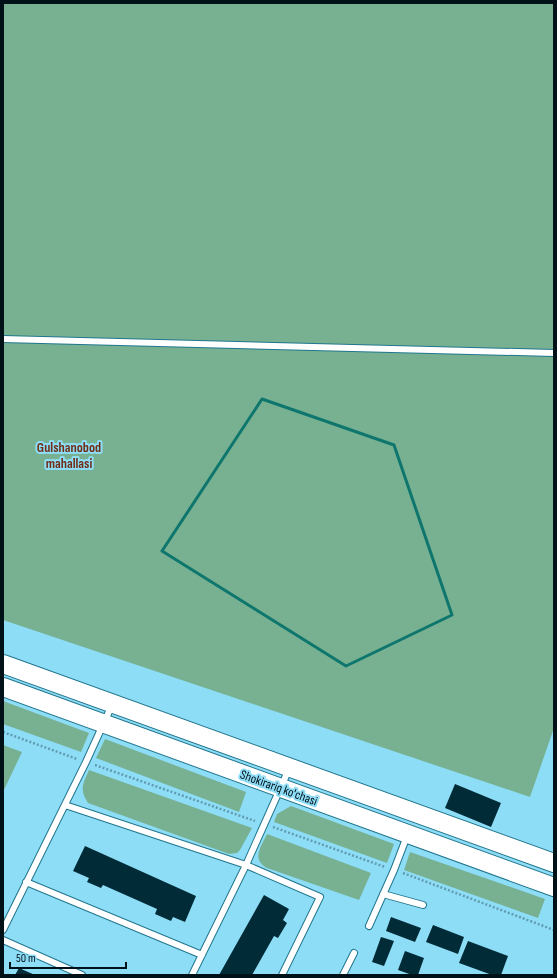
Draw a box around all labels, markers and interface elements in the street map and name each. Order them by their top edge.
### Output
district label: Gulshanobod mahallasi [37,439,101,472]
street label: Shokirariq ko'chasi [238,767,320,809]
scale bar [10,944,126,970]
text: 50 m [16,951,36,966]

